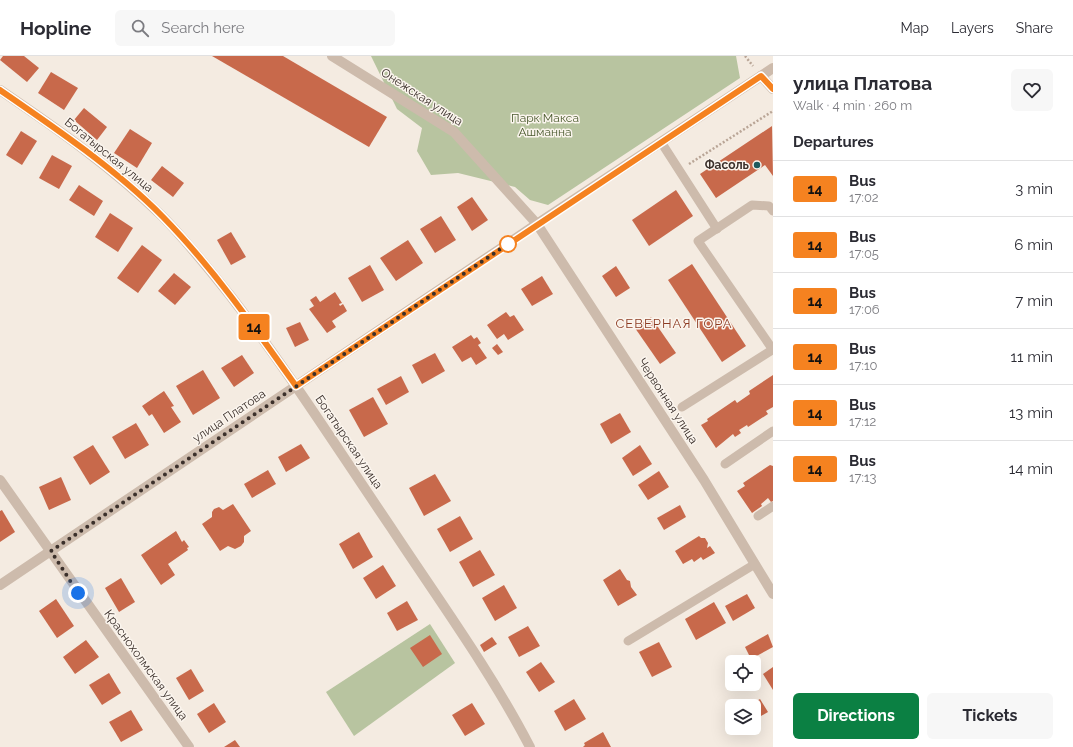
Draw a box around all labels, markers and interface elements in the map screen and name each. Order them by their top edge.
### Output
search box [115,10,395,46]
text: Hopline [20,17,91,39]
icon: search [129,17,151,39]
text: Search here [161,19,245,37]
text: Map [901,20,929,36]
text: Layers [951,20,994,36]
text: Share [1016,20,1053,36]
street label: Онежская улица [378,65,466,129]
button: heart [1011,69,1053,111]
text: улица Платова [793,72,932,94]
text: Walk · 4 min · 260 m [793,98,912,113]
park label: Парк Макса Ашманна [511,111,579,139]
street label: Богатырская улица [62,115,156,195]
text: Departures [793,133,874,151]
place label: Фасоль [705,158,750,172]
marker: Фасоль [752,160,762,170]
text: Bus [849,172,876,190]
text: 3 min [1015,180,1053,198]
text: 14 [808,181,822,197]
text: 17:02 [849,190,879,205]
text: Bus [849,228,876,246]
unlabelled marker [499,235,517,253]
text: 6 min [1014,236,1053,254]
text: 14 [808,237,822,253]
text: 17:05 [849,246,879,261]
text: Bus [849,284,876,302]
text: 7 min [1015,292,1053,310]
text: 14 [808,293,822,309]
text: 17:06 [849,302,880,317]
line badge: 14 [236,314,272,340]
district label: СЕВЕРНАЯ ГОРА [615,316,733,331]
text: 14 [247,319,261,335]
text: Bus [849,340,876,358]
text: 11 min [1011,348,1053,366]
text: 14 [808,349,822,365]
street label: Червонная улица [635,356,701,446]
text: 17:10 [849,358,877,373]
street label: улица Платова [190,387,268,445]
street label: Богатырская улица [313,393,385,491]
text: Bus [849,396,876,414]
text: 13 min [1009,404,1053,422]
text: 14 [808,405,822,421]
text: 17:12 [849,414,876,429]
text: Bus [849,452,876,470]
text: 14 min [1009,460,1053,478]
text: 14 [808,461,822,477]
text: 17:13 [849,470,876,485]
your location [68,583,88,603]
street label: Краснохолмская улица [101,607,191,723]
map controls [725,655,761,735]
button: locate [725,655,761,691]
button: Directions [793,693,919,739]
button: Tickets [927,693,1053,739]
button: layers [725,699,761,735]

